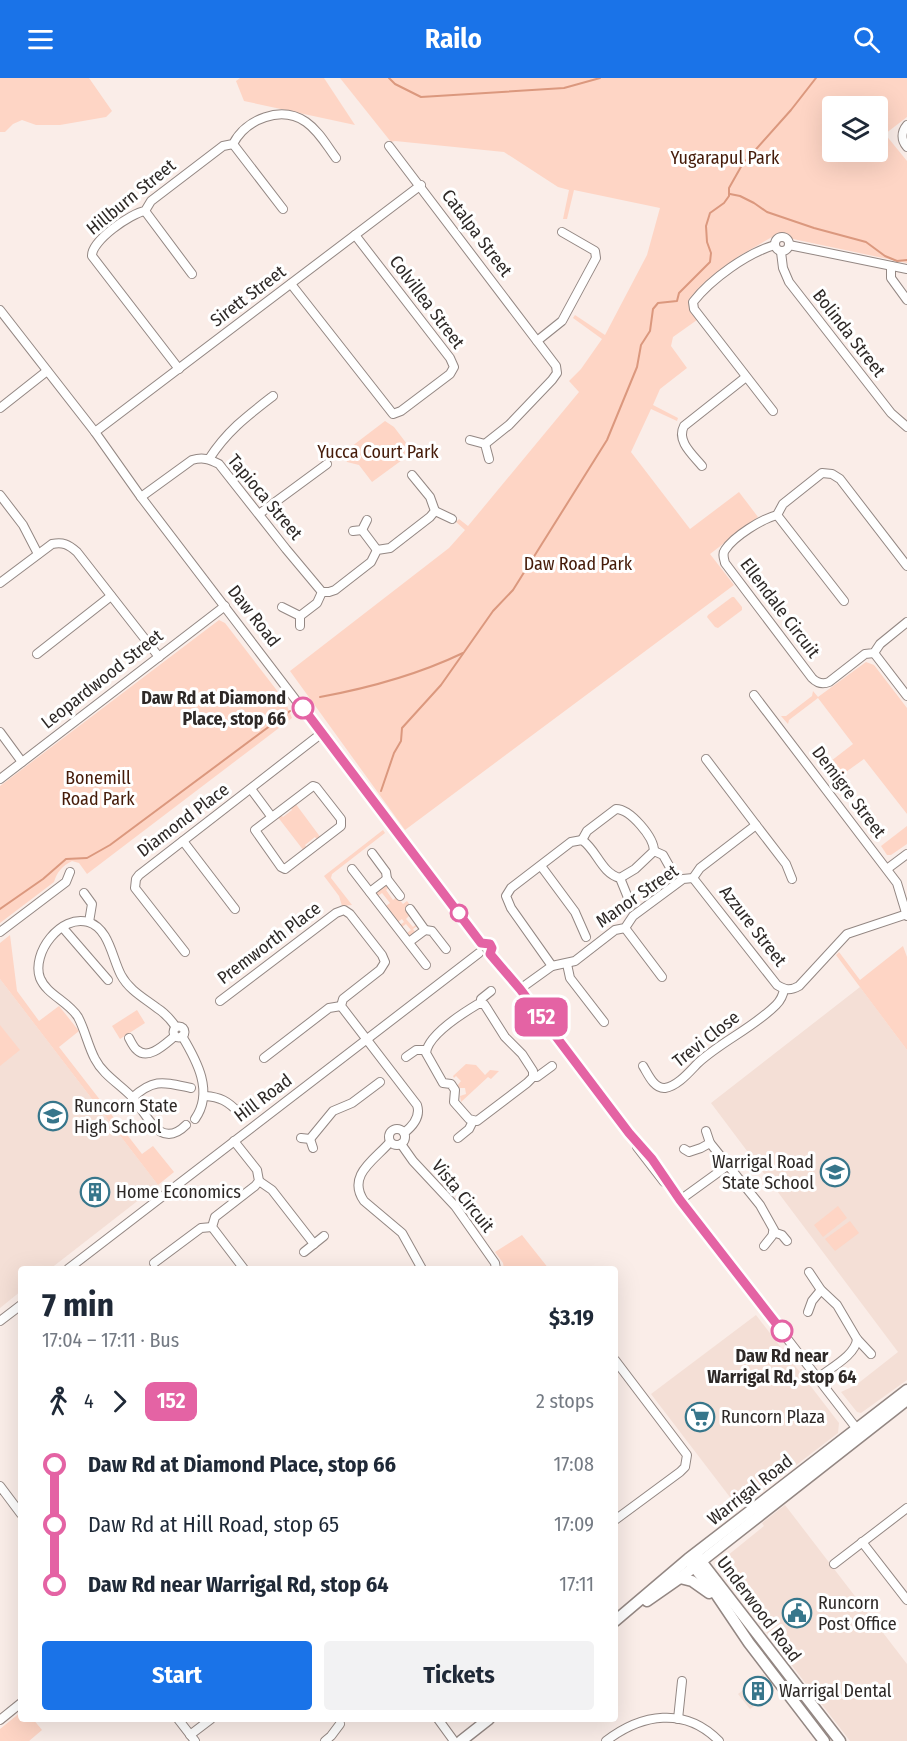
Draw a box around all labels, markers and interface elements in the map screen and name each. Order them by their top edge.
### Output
icon: menu [24,23,57,56]
text: Railo [425,23,482,55]
icon: search [850,23,883,56]
map controls [822,96,888,162]
button: layers [822,96,888,162]
park label: Yugarapul Park [671,147,780,169]
street label: Hillburn Street [82,154,180,240]
street label: Catalpa Street [437,185,517,281]
street label: Colvillea Street [385,251,469,353]
street label: Sirett Street [206,261,290,331]
street label: Bolinda Street [808,285,890,381]
park label: Yucca Court Park [317,441,439,463]
street label: Tapioca Street [223,450,307,544]
park label: Daw Road Park [524,553,633,575]
street label: Ellendale Circuit [735,554,825,662]
street label: Daw Road [223,581,285,651]
street label: Leopardwood Street [37,625,167,733]
place label: Daw Rd at Diamond Place, stop 66 [141,687,286,730]
marker: Daw Rd at Diamond Place, stop 66 [292,697,314,719]
street label: Demigre Street [807,742,891,842]
park label: Bonemill Road Park [61,767,135,810]
street label: Diamond Place [133,778,233,862]
street label: Manor Street [592,860,682,932]
street label: Azzure Street [715,881,791,971]
street label: Premworth Place [213,897,325,989]
unlabelled marker [450,904,468,922]
line badge: 152 [506,998,576,1036]
text: 152 [527,1004,555,1030]
street label: Trevi Close [668,1006,744,1072]
street label: Hill Road [230,1069,296,1127]
place label: Runcorn State High School [74,1095,178,1138]
school or university icon: Runcorn State High School [37,1100,69,1132]
place label: Warrigal Road State School [712,1151,814,1194]
street label: Vista Circuit [427,1155,499,1237]
school or university icon: Warrigal Road State School [819,1156,851,1188]
building icon: Home Economics [79,1176,111,1208]
place label: Home Economics [116,1181,241,1203]
text: 7 min [42,1285,114,1325]
text: $3.19 [549,1304,594,1331]
marker: Daw Rd near Warrigal Rd, stop 64 [771,1320,793,1342]
text: 17:04 – 17:11 · Bus [42,1328,179,1352]
place label: Daw Rd near Warrigal Rd, stop 64 [707,1345,857,1388]
icon: walk [42,1385,75,1418]
icon: forward [103,1385,136,1418]
text: 152 [157,1388,185,1414]
text: 4 [84,1389,94,1413]
text: 2 stops [536,1389,594,1413]
supermarket icon: Runcorn Plaza [684,1401,716,1433]
place label: Runcorn Plaza [721,1406,825,1428]
street label: Warrigal Road [703,1450,797,1530]
text: Daw Rd at Diamond Place, stop 66 [88,1451,396,1478]
text: 17:08 [553,1452,594,1476]
text: Daw Rd at Hill Road, stop 65 [88,1511,339,1538]
text: 17:09 [554,1512,594,1536]
street label: Underwood Road [712,1552,806,1666]
text: Daw Rd near Warrigal Rd, stop 64 [88,1571,388,1598]
text: 17:11 [559,1572,594,1596]
place label: Runcorn Post Office [818,1592,897,1635]
public building icon: Runcorn Post Office [781,1597,813,1629]
button: Start [42,1641,312,1710]
button: Tickets [324,1641,594,1710]
building icon: Warrigal Dental [742,1675,774,1707]
place label: Warrigal Dental [779,1680,892,1702]

